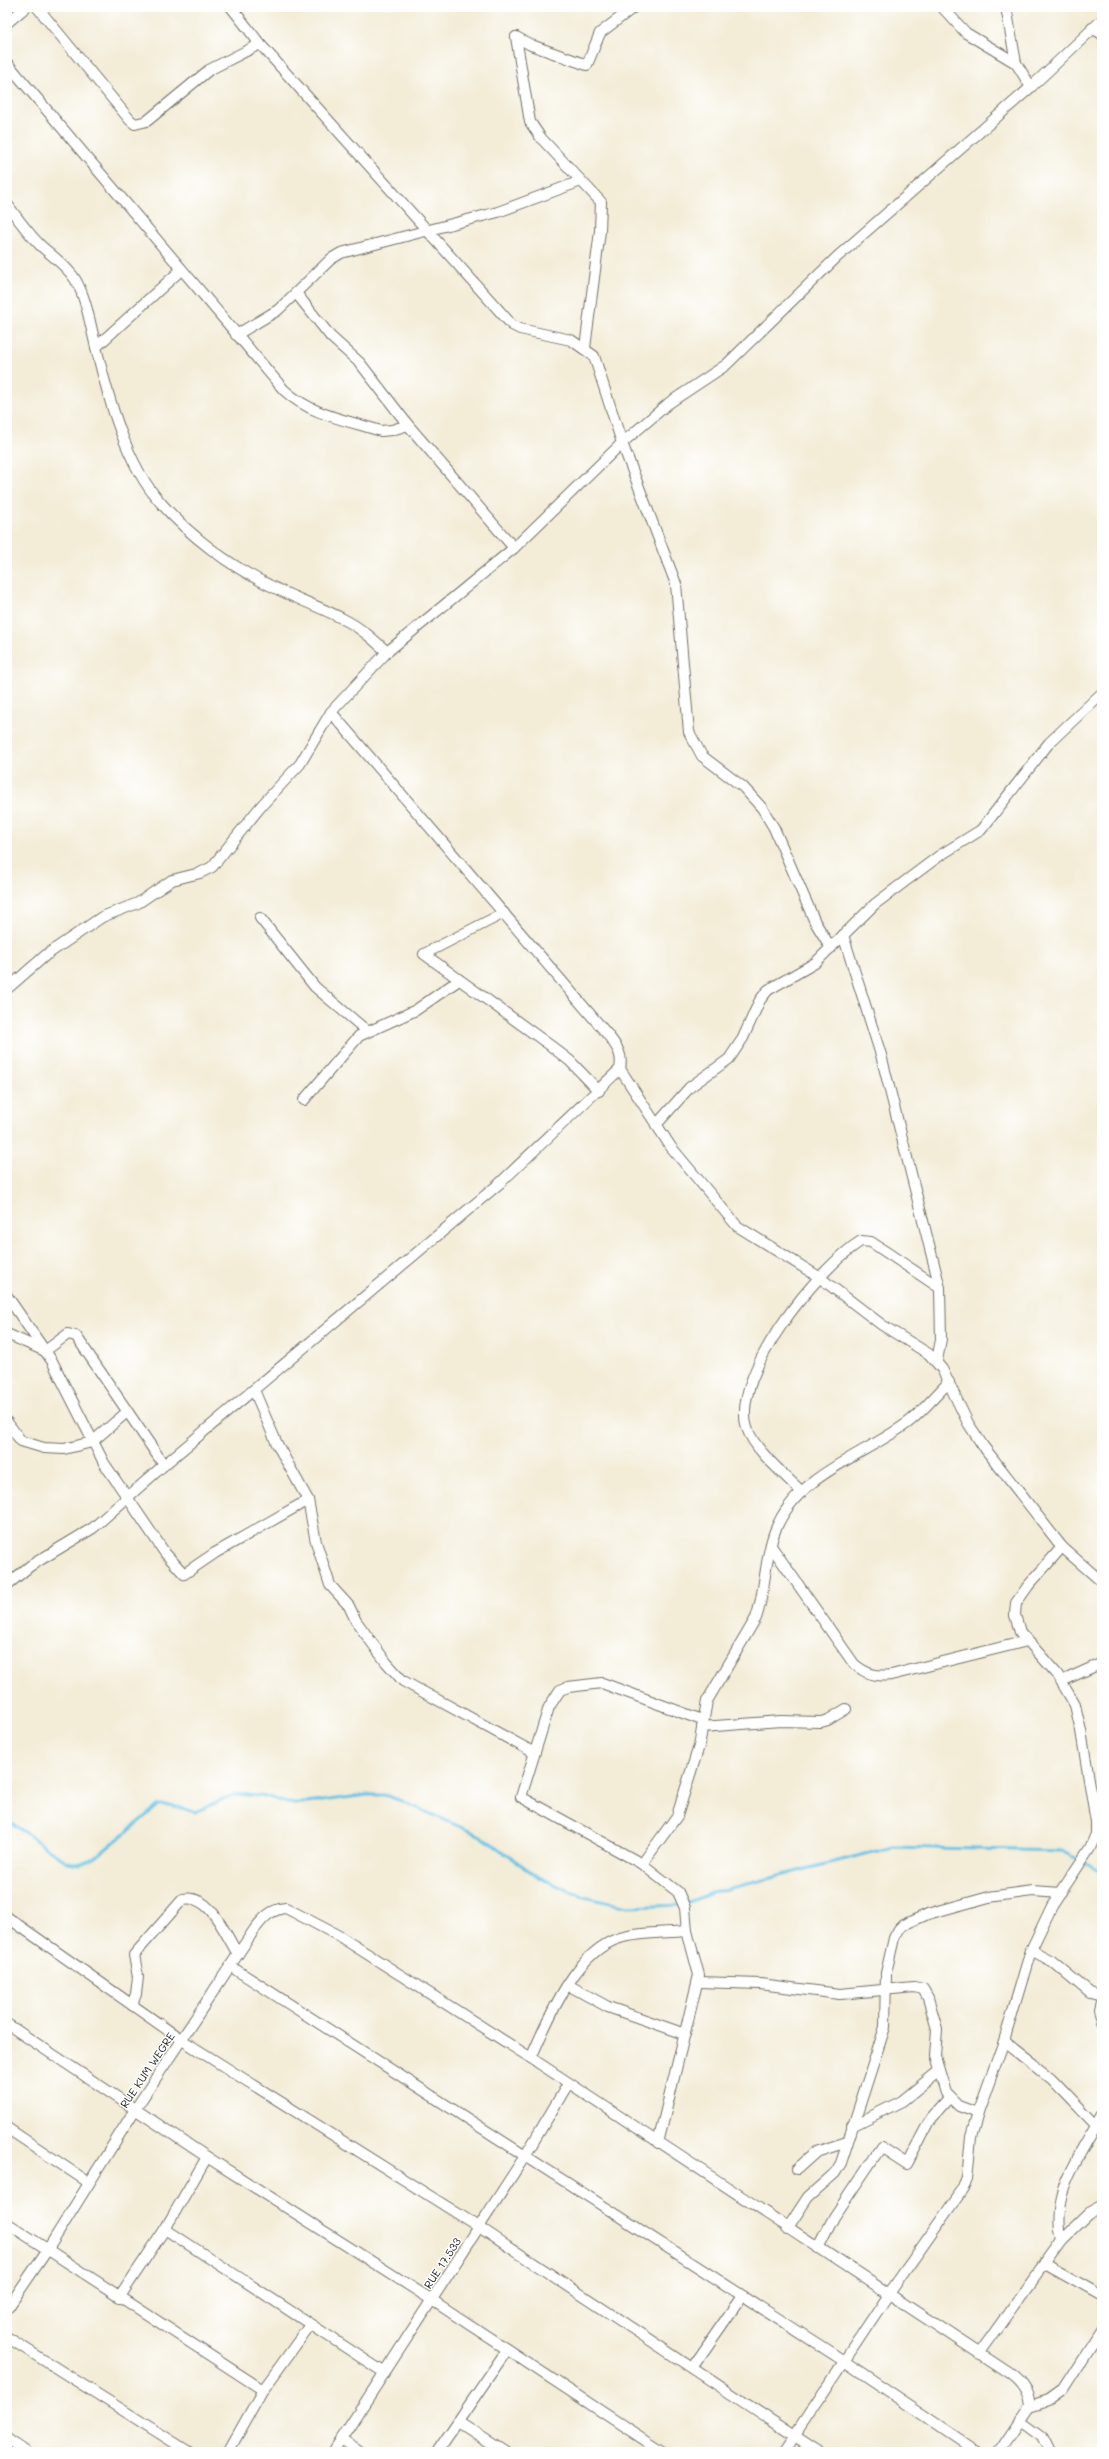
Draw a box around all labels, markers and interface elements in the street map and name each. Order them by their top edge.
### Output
street label: RUE KUM WEGRE [116,2029,178,2111]
street label: RUE 17.533 [420,2234,464,2291]

